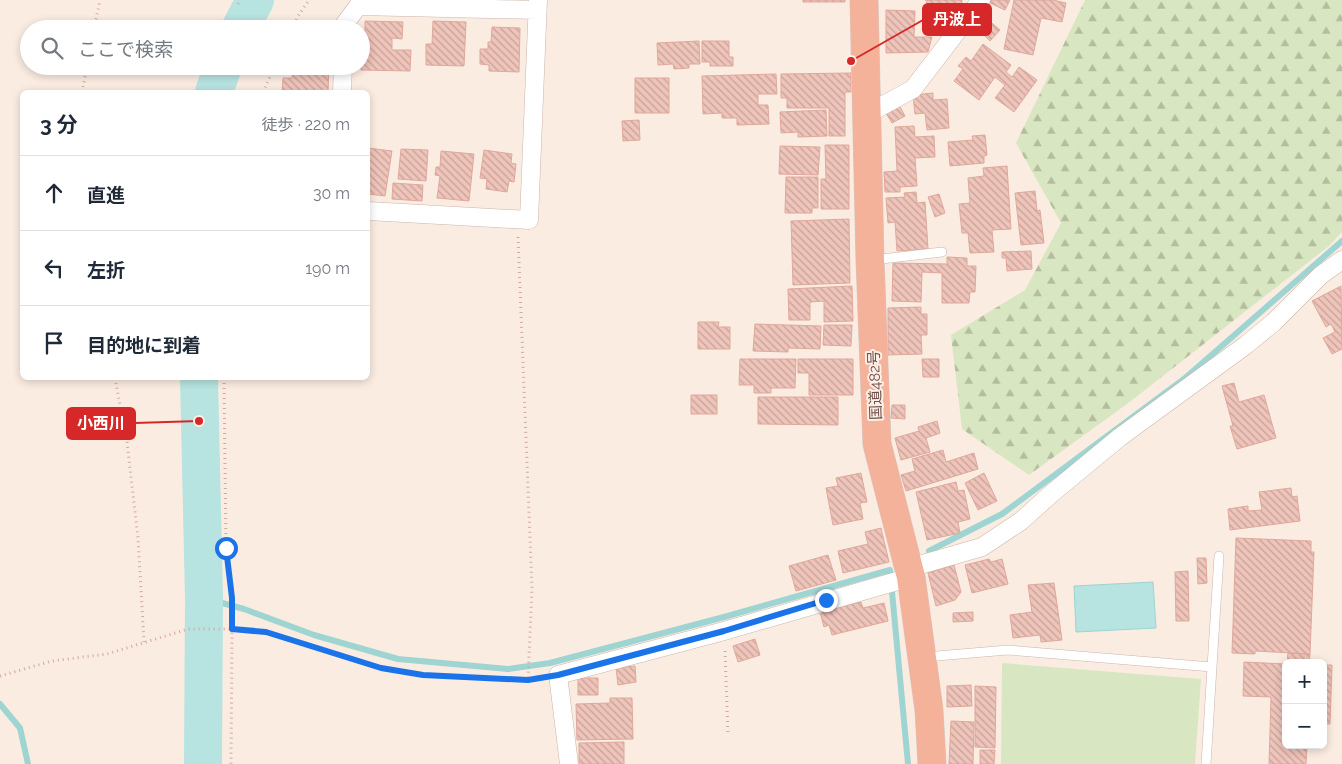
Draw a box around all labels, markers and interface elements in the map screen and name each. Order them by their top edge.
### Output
callout: 丹波上 [923,4,991,35]
text: 丹波上 [933,10,981,29]
search box [20,20,370,75]
icon: search [38,34,66,62]
text: ここで検索 [78,38,173,60]
text: 3 分 [40,112,78,137]
text: 徒歩 · 220 m [262,115,350,134]
icon: ahead [40,179,68,207]
text: 直進 [87,184,125,206]
text: 30 m [313,184,350,203]
icon: left [40,254,68,282]
text: 左折 [87,259,125,281]
text: 190 m [305,259,350,278]
icon: arrive [40,329,68,357]
text: 目的地に到着 [87,334,201,356]
street label: 国道482号 [865,350,885,420]
callout: 小西川 [67,408,135,439]
text: 小西川 [77,414,125,433]
route start [215,537,238,560]
route end [815,589,838,612]
map controls [1282,659,1327,749]
button: + [1282,659,1327,704]
button: − [1282,704,1327,749]

